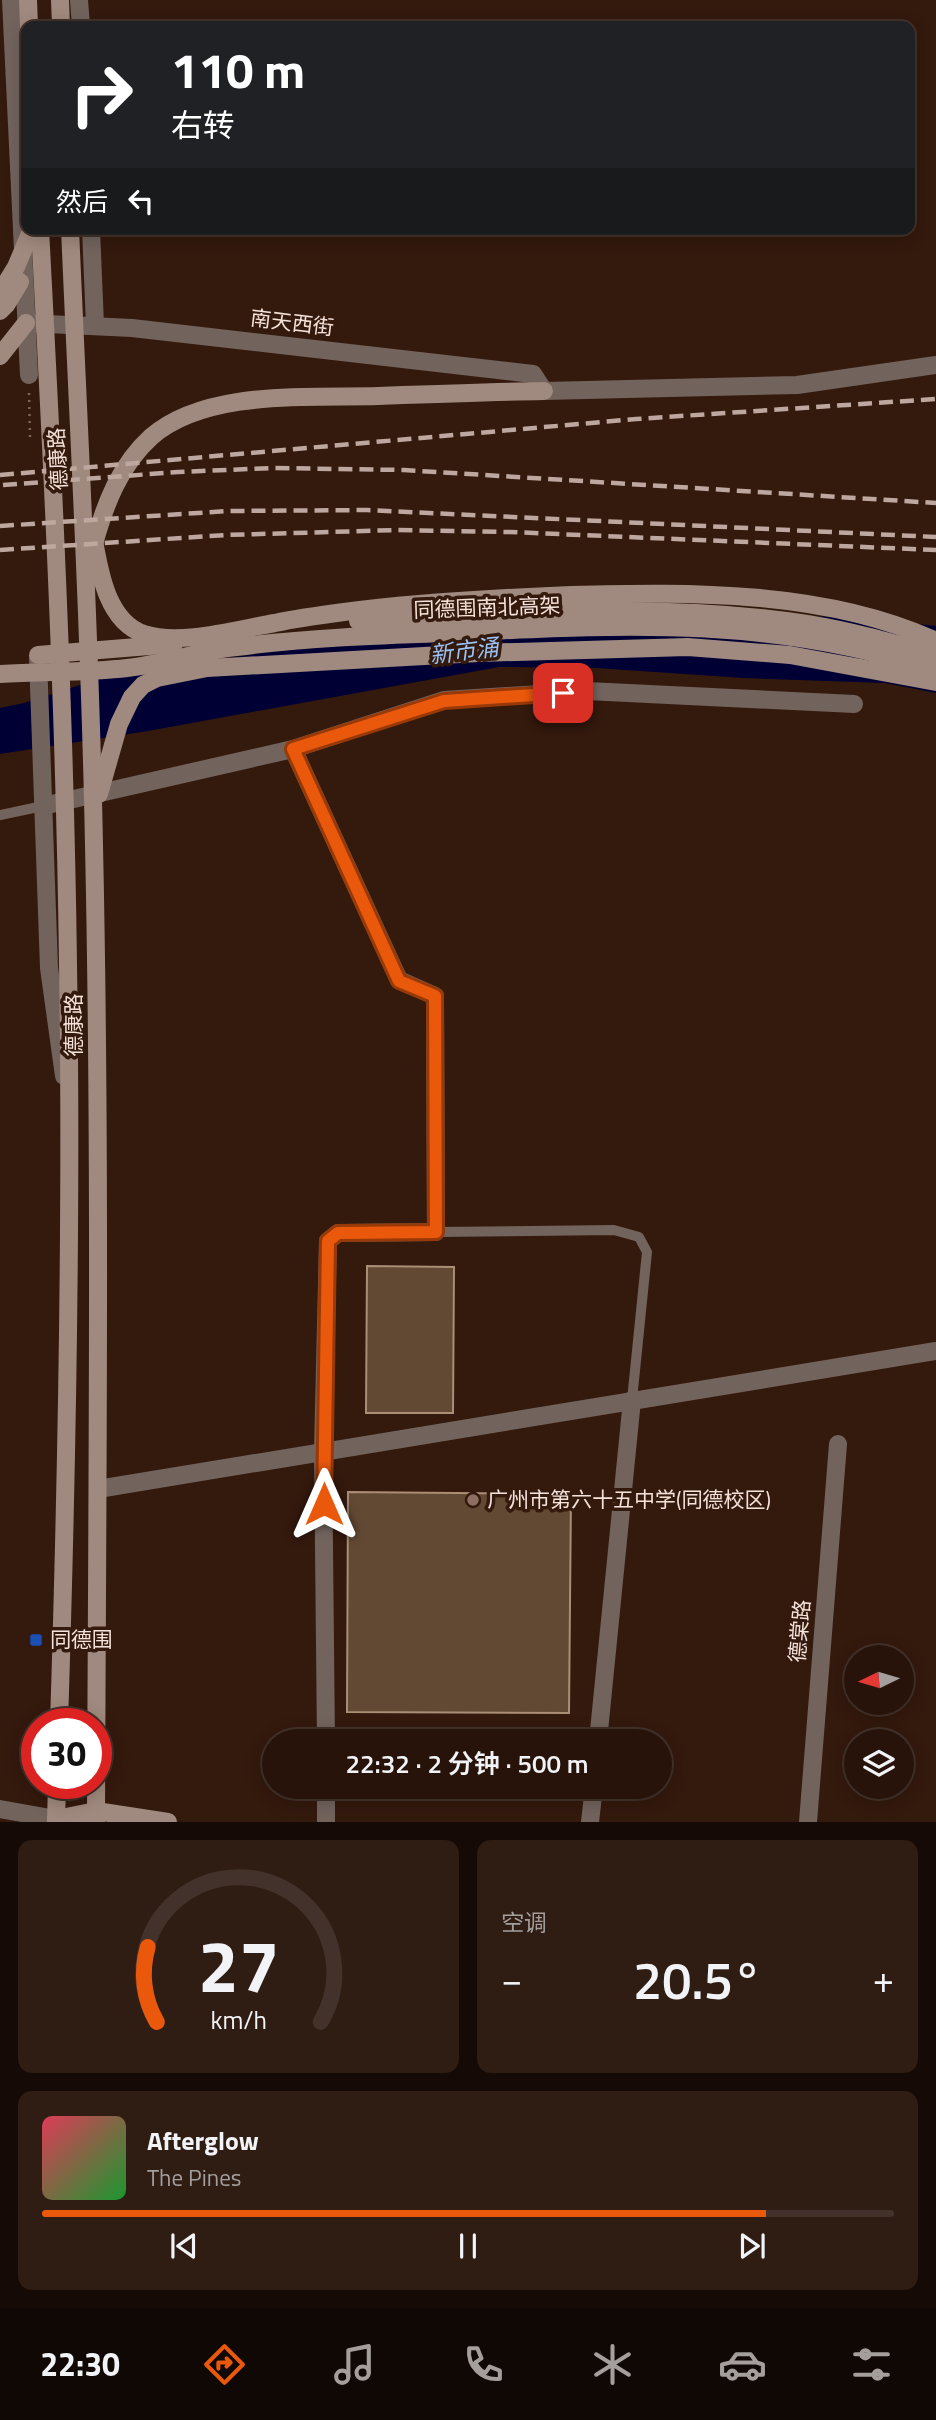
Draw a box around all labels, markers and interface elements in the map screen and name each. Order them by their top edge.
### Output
text: 110 m [171,32,305,107]
icon: right [56,49,147,140]
text: 右转 [171,101,235,149]
text: 然后 [56,182,108,221]
icon: left [122,182,160,220]
street label: 南天西街 [248,301,336,343]
street label: 德康路 [39,427,75,491]
street label: 同德围南北高架 [413,588,561,626]
water label: 新市涌 [428,629,503,672]
pin [533,663,593,723]
icon: arrive [544,674,582,712]
street label: 德康路 [57,994,89,1057]
position arrow [287,1467,361,1541]
place label: 广州市第六十五中学(同德校区) [487,1483,771,1515]
marker: 广州市第六十五中学(同德校区) [465,1492,481,1508]
street label: 德棠路 [780,1598,818,1664]
place label: 同德围 [50,1623,113,1655]
marker: 同德围 [28,1632,44,1648]
north arrow [844,1645,914,1715]
map controls [844,1645,914,1799]
speed limit sign: 30 [21,1708,112,1799]
button: layers [844,1729,914,1799]
text: 22:32 · 2 分钟 · 500 m [345,1744,589,1783]
text: 空调 [501,1905,547,1940]
text: 27 [198,1911,279,2021]
text: 20.5° [633,1940,762,2019]
text: − [501,1950,522,2008]
text: + [873,1950,894,2008]
text: km/h [210,2001,267,2039]
text: Afterglow [147,2121,259,2160]
text: The Pines [147,2160,241,2195]
icon: previous [165,2227,203,2265]
icon: pause [449,2227,487,2265]
icon: next [733,2227,771,2265]
text: 22:30 [40,2340,120,2388]
icon: directions [200,2340,249,2389]
icon: music [330,2340,379,2389]
icon: phone [459,2340,508,2389]
icon: climate [588,2340,637,2389]
icon: car [718,2340,767,2389]
icon: filters [847,2340,896,2389]

